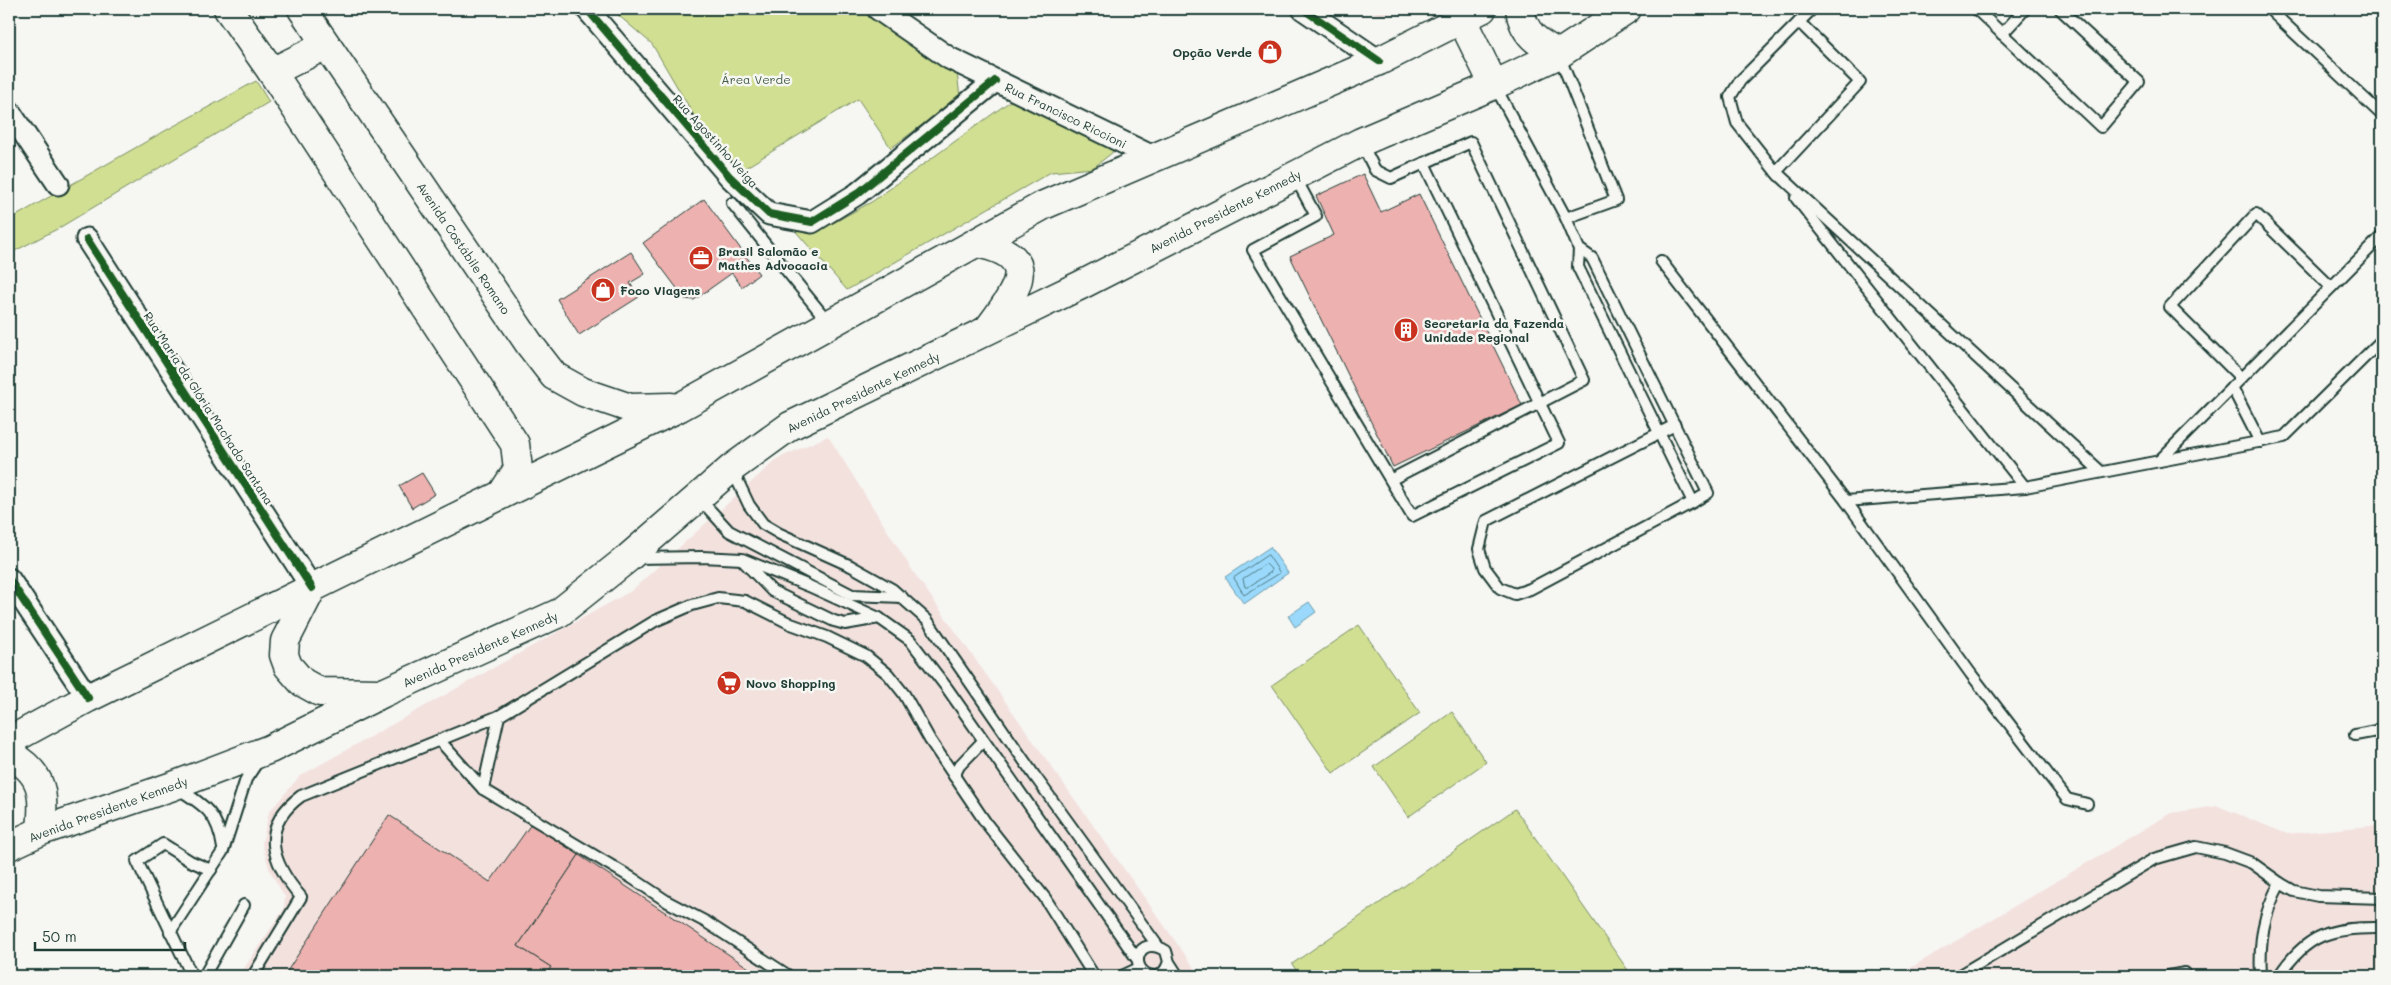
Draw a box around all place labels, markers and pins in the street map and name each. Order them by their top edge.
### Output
shop icon: Opção Verde [1257,39,1283,65]
place label: Opção Verde [1172,44,1252,60]
place label: Brasil Salomão e Mathes Advocacia [718,243,828,273]
office icon: Brasil Salomão e Mathes Advocacia [688,245,714,271]
shop icon: Foco Viagens [590,277,616,303]
place label: Foco Viagens [620,282,700,298]
place label: Secretaria da Fazenda Unidade Regional [1424,315,1564,345]
building icon: Secretaria da Fazenda Unidade Regional [1393,317,1419,343]
supermarket icon: Novo Shopping [716,670,742,696]
place label: Novo Shopping [746,675,836,691]

